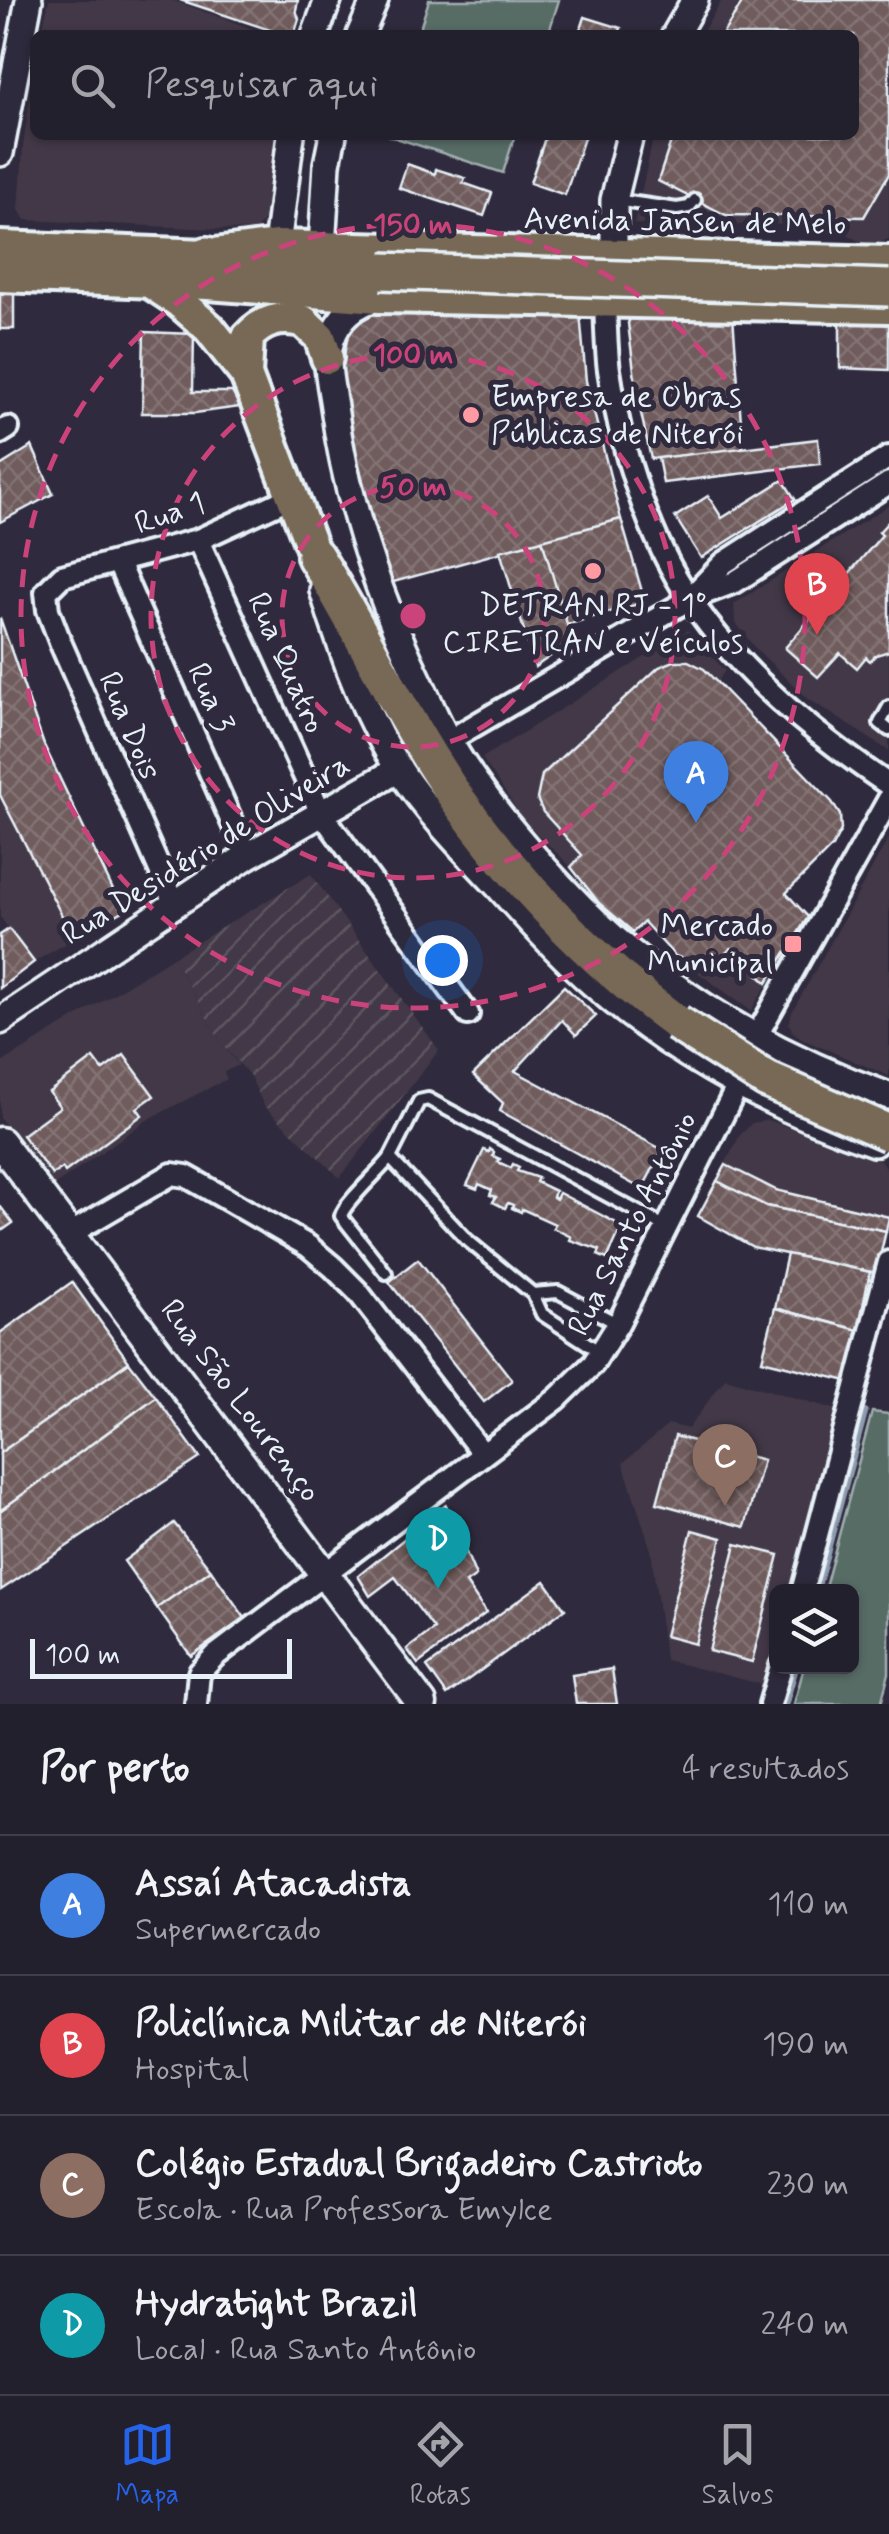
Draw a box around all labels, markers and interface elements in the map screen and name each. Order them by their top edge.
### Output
search box [30,30,859,140]
icon: search [65,58,120,113]
text: Pesquisar aqui [145,61,378,110]
street label: Avenida Jansen de Melo [523,198,847,246]
text: 150 m [373,206,453,245]
text: 100 m [373,336,453,375]
place label: Empresa de Obras Públicas de Niterói [491,376,743,455]
marker: Empresa de Obras Públicas de Niterói [460,404,482,426]
text: 50 m [379,468,447,507]
street label: Rua 1 [129,482,211,546]
pin: B [784,552,850,635]
marker: DETRAN RJ - 1º CIRETRAN e Veículos [582,560,604,582]
place label: DETRAN RJ - 1º CIRETRAN e Veículos [443,585,743,664]
street label: Rua Quatro [236,586,336,740]
centre of rings [395,598,431,634]
street label: Rua 3 [176,657,244,739]
street label: Rua Dois [88,666,170,786]
pin: A [664,740,728,823]
street label: Rua Desidério de Oliveira [54,744,358,956]
place label: Mercado Municipal [647,905,773,984]
marker: Mercado Municipal [782,933,804,955]
your location [417,935,468,986]
street label: Rua Santo Antônio [558,1105,708,1343]
street label: Rua São Lourenço [150,1291,330,1511]
pin: C [692,1424,758,1506]
pin: D [406,1506,470,1589]
map controls [769,1584,859,1674]
button: layers [769,1584,859,1674]
scale bar [30,1634,292,1678]
text: 100 m [45,1638,120,1675]
text: Por perto [40,1742,190,1797]
text: 4 resultados [682,1748,849,1790]
text: Assaí Atacadista [135,1860,412,1909]
text: A [62,1884,83,1926]
text: 110 m [768,1884,849,1926]
text: Supermercado [135,1909,321,1951]
text: Policlínica Militar de Niterói [135,2000,587,2049]
text: B [62,2024,83,2066]
text: 190 m [762,2024,849,2066]
text: Hospital [135,2049,249,2091]
text: Colégio Estadual Brigadeiro Castrioto [135,2140,703,2189]
text: C [61,2164,84,2206]
text: 230 m [766,2164,849,2206]
text: Escola · Rua Professora Emylce [135,2189,553,2231]
text: Hydratight Brazil [135,2280,418,2329]
text: D [61,2304,84,2346]
text: 240 m [761,2304,849,2346]
text: Local · Rua Santo Antônio [135,2329,476,2371]
tab: Mapa [115,2417,179,2514]
tab: Rotas [410,2417,471,2514]
tab: Salvos [701,2417,774,2514]

